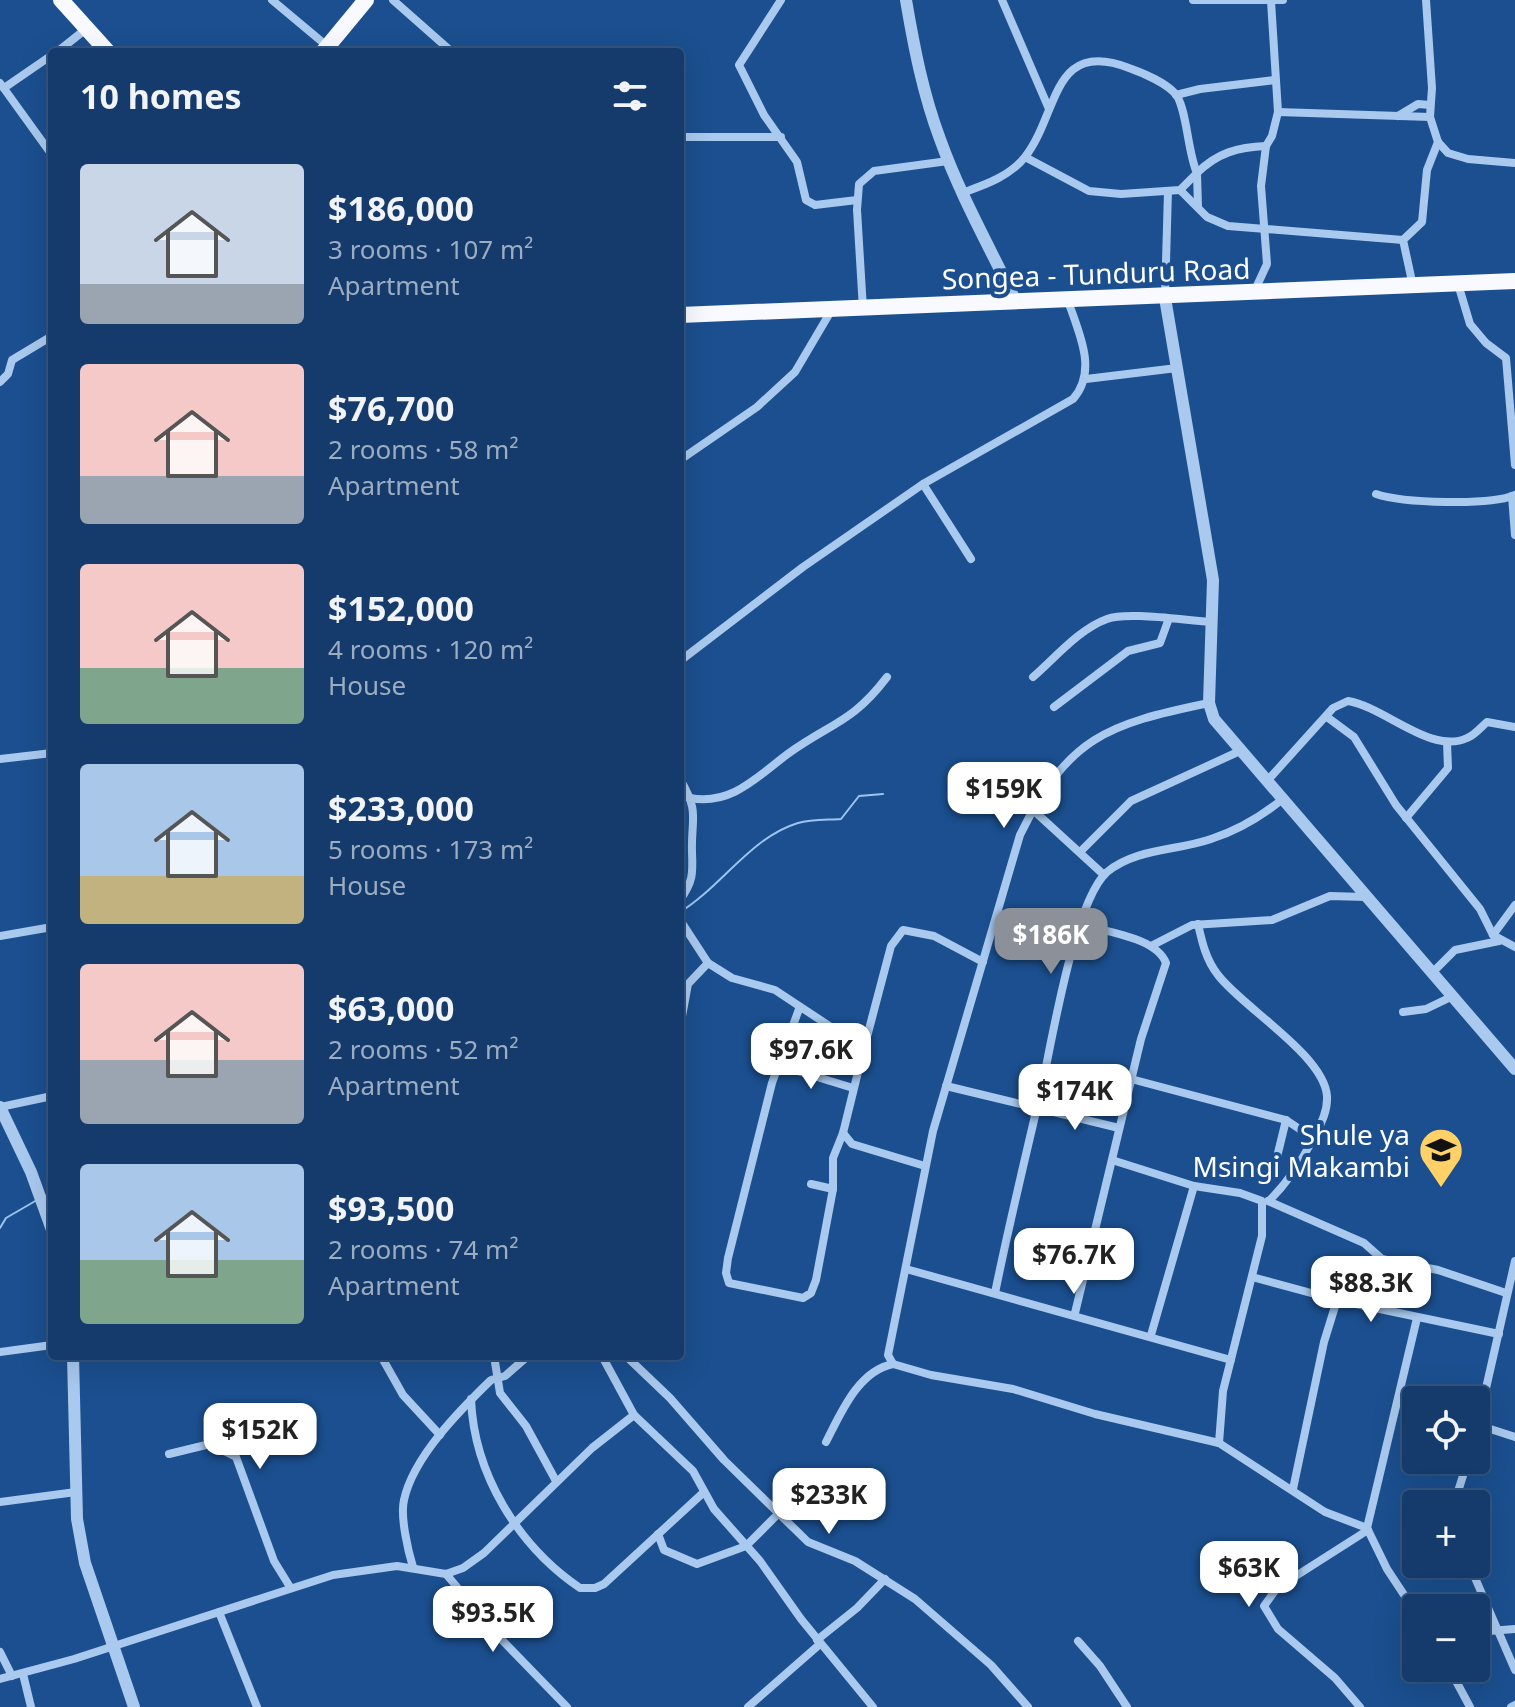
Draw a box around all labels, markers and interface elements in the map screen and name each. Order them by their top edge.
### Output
text: 10 homes [80,73,242,119]
icon: filters [608,74,652,118]
text: $186,000 [328,185,474,231]
icon: home [144,196,240,292]
text: 3 rooms · 107 m² [328,231,533,267]
street label: Songea - Tunduru Road [941,249,1251,297]
text: Apartment [328,267,460,303]
text: $76,700 [328,385,454,431]
icon: home [144,396,240,492]
text: 2 rooms · 58 m² [328,431,518,467]
text: Apartment [328,467,460,503]
text: $152,000 [328,585,474,631]
icon: home [144,596,240,692]
text: 4 rooms · 120 m² [328,631,533,667]
text: House [328,667,406,703]
pin: $159K [948,762,1060,830]
text: $159K [966,770,1042,806]
text: $233,000 [328,785,474,831]
icon: home [144,796,240,892]
text: 5 rooms · 173 m² [328,831,533,867]
text: House [328,867,406,903]
pin: $186K [995,908,1107,976]
text: $186K [1013,916,1089,952]
text: $63,000 [328,985,454,1031]
icon: home [144,996,240,1092]
pin: $97.6K [746,1023,876,1091]
text: 2 rooms · 52 m² [328,1031,518,1067]
text: $97.6K [769,1031,853,1067]
pin: $174K [1019,1064,1131,1132]
text: Apartment [328,1067,460,1103]
text: $174K [1037,1072,1113,1108]
place label: Shule ya Msingi Makambi [1193,1115,1410,1185]
school or university icon: Shule ya Msingi Makambi [1417,1126,1465,1189]
text: $93,500 [328,1185,454,1231]
icon: home [144,1196,240,1292]
pin: $76.7K [1009,1228,1139,1296]
text: 2 rooms · 74 m² [328,1231,518,1267]
text: $76.7K [1032,1236,1116,1272]
pin: $88.3K [1306,1256,1436,1324]
text: $88.3K [1329,1264,1413,1300]
text: Apartment [328,1267,460,1303]
map controls [1402,1386,1490,1682]
button: locate [1402,1386,1490,1474]
pin: $152K [204,1403,316,1471]
text: $152K [222,1411,298,1447]
pin: $233K [773,1468,885,1536]
text: $233K [791,1476,867,1512]
button: + [1402,1490,1490,1578]
pin: $63K [1202,1541,1296,1609]
text: $63K [1218,1549,1280,1585]
pin: $93.5K [428,1586,558,1654]
text: $93.5K [451,1594,535,1630]
button: − [1402,1594,1490,1682]

